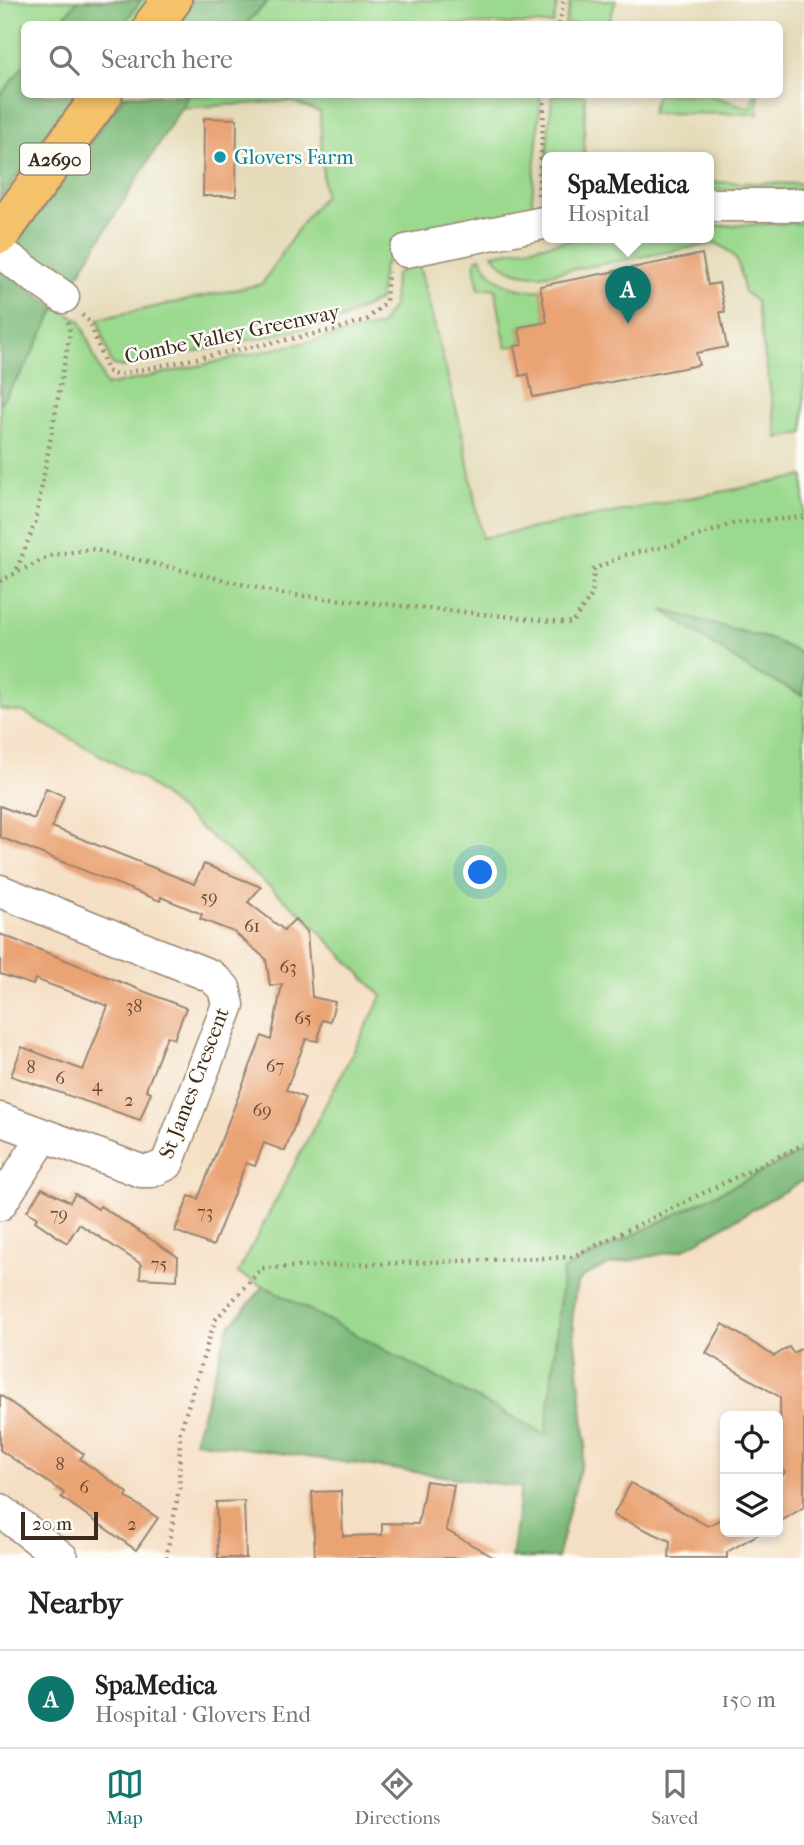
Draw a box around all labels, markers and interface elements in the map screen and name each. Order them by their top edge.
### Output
search box [21,21,783,98]
icon: search [45,41,83,79]
text: Search here [101,44,233,75]
road number: A2690 [20,144,90,174]
place label: Glovers Farm [234,145,354,169]
marker: Glovers Farm [212,149,228,165]
popup [542,152,714,243]
text: SpaMedica [567,169,689,200]
text: Hospital [567,200,650,227]
pin: A [605,266,651,324]
street label: Combe Valley Greenway [122,299,343,369]
your location [463,855,497,889]
house number: 59 [200,887,218,908]
house number: 61 [244,916,260,937]
house number: 63 [279,957,297,978]
house number: 38 [126,996,142,1017]
street label: St James Crescent [154,1003,234,1162]
house number: 65 [294,1008,312,1029]
house number: 67 [266,1056,284,1077]
house number: 8 [26,1057,36,1078]
house number: 6 [55,1068,65,1089]
house number: 4 [92,1075,103,1096]
house number: 2 [124,1090,134,1111]
house number: 69 [252,1100,272,1121]
house number: 73 [197,1202,213,1223]
house number: 79 [50,1204,68,1225]
house number: 75 [151,1254,167,1275]
map controls [720,1411,783,1537]
button: locate [720,1411,783,1474]
house number: 8 [55,1454,65,1475]
button: layers [720,1474,783,1537]
house number: 6 [79,1477,89,1498]
scale bar [21,1509,98,1541]
text: 20 m [32,1513,72,1535]
house number: 2 [127,1514,137,1535]
text: Nearby [28,1586,123,1621]
text: SpaMedica [95,1670,216,1701]
text: A [44,1686,58,1713]
text: 150 m [721,1686,776,1713]
text: Hospital · Glovers End [95,1701,311,1728]
tab: Map [106,1765,144,1829]
tab: Directions [355,1765,440,1829]
tab: Saved [651,1765,698,1829]

